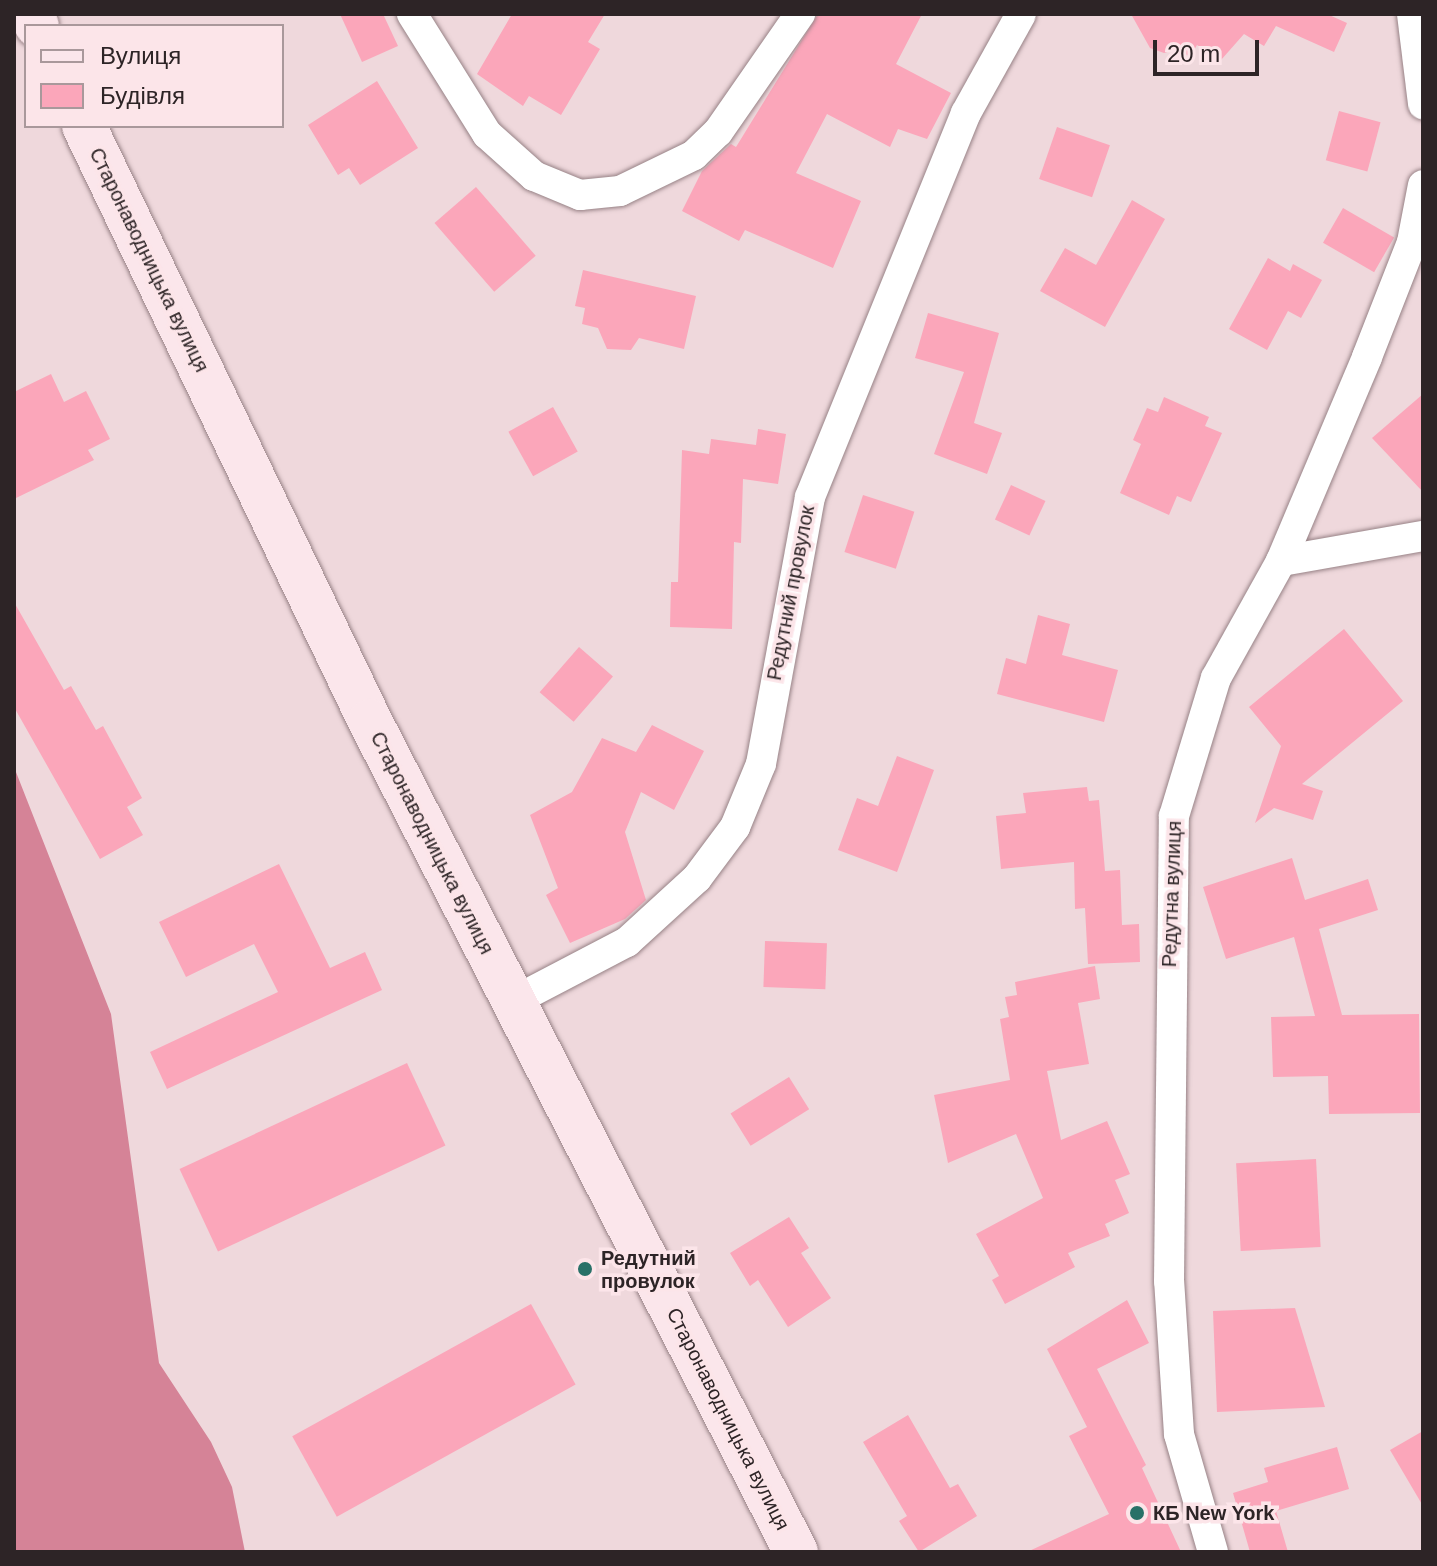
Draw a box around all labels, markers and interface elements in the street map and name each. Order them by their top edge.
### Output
legend [24,24,284,128]
scale bar [1157,24,1263,74]
text: 20 m [1167,40,1220,67]
text: Вулиця [100,42,181,69]
text: Будівля [100,82,185,109]
street label: Старонаводницька вулиця [84,144,214,376]
street label: Редутний провулок [762,504,820,682]
street label: Старонаводницька вулиця [365,728,499,958]
street label: Редутна вулиця [1157,820,1187,968]
place label: Редутний провулок [601,1246,696,1293]
marker: Редутний провулок [576,1260,594,1278]
street label: Старонаводницька вулиця [661,1304,795,1534]
place label: КБ New York [1153,1501,1275,1525]
marker: КБ New York [1128,1504,1146,1522]

